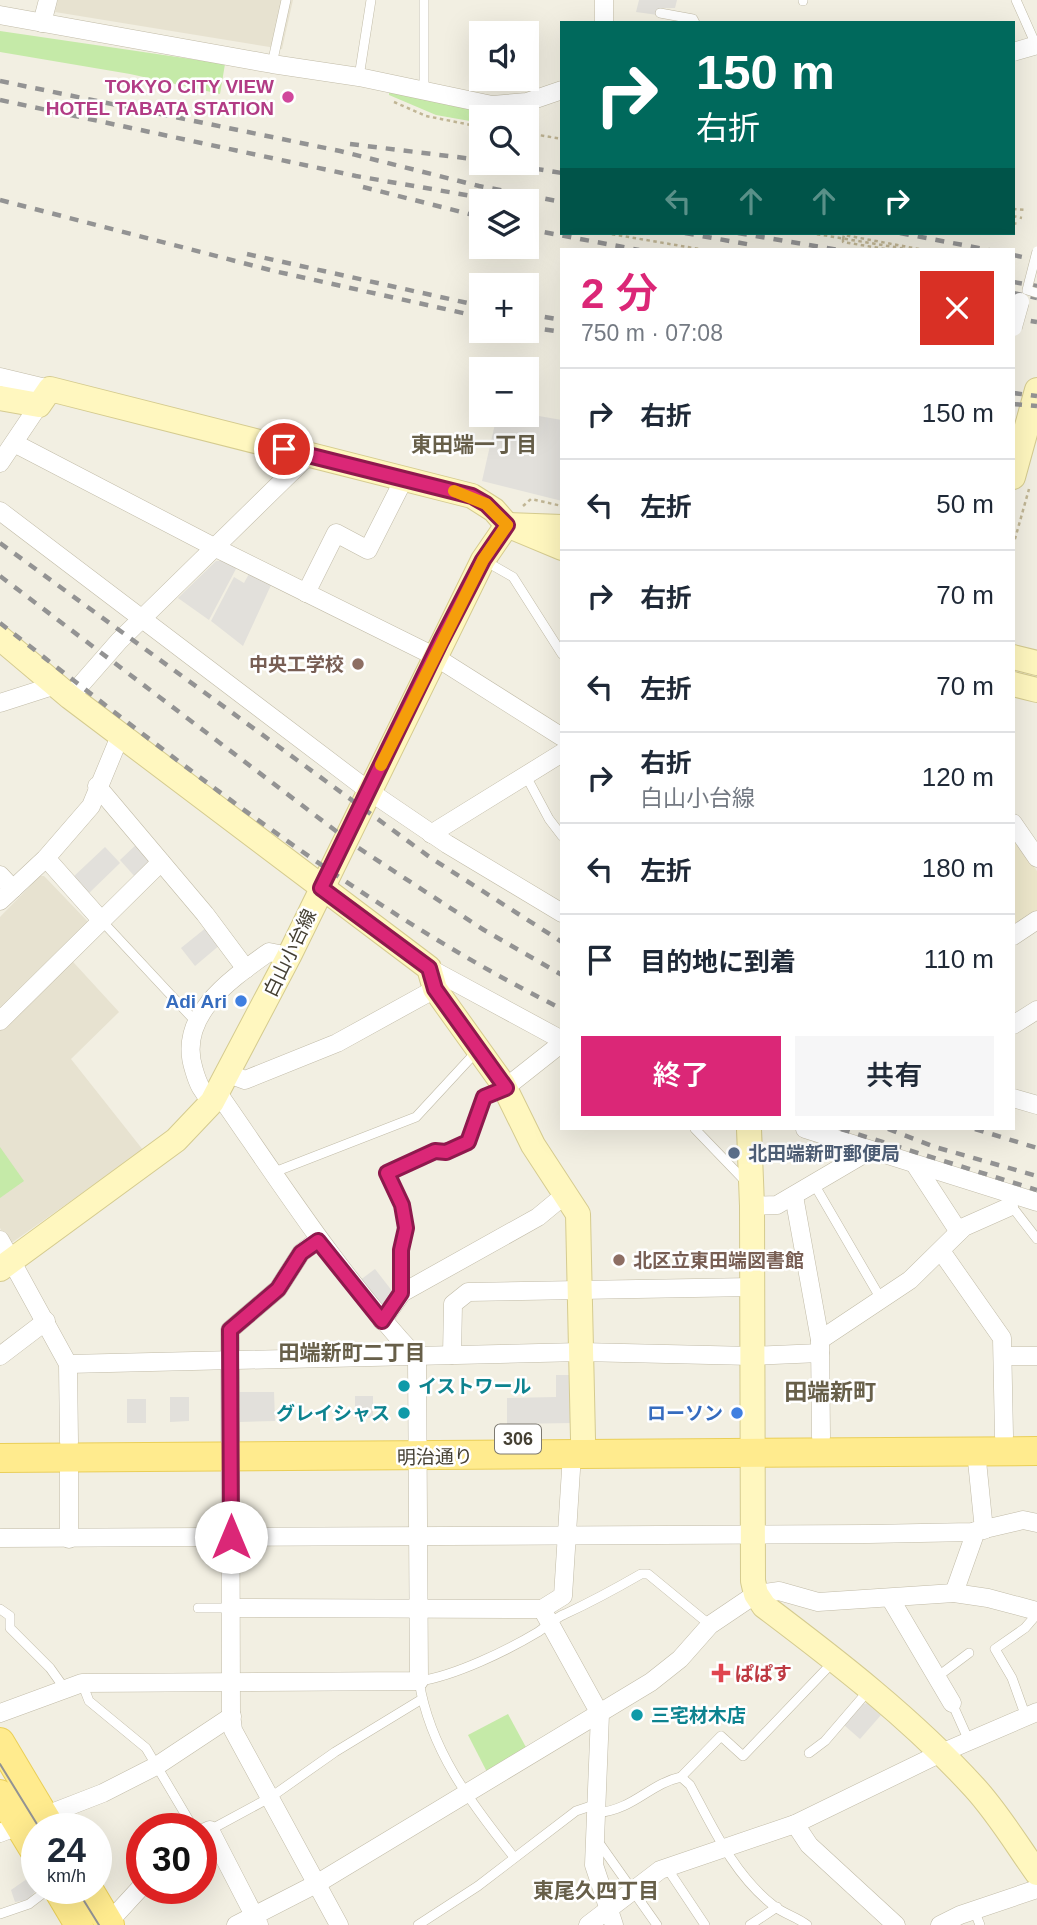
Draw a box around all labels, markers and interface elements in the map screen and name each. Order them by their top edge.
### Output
map controls [469,21,539,427]
button: sound [469,21,539,91]
text: 150 m [696,45,835,99]
icon: right [581,49,672,140]
place label: TOKYO CITY VIEW HOTEL TABATA STATION [46,76,274,119]
marker: TOKYO CITY VIEW HOTEL TABATA STATION [280,89,296,105]
button: search [469,105,539,175]
text: 右折 [696,110,760,146]
icon: left [659,182,697,220]
icon: ahead [732,182,770,220]
icon: ahead [805,182,843,220]
icon: right [878,182,916,220]
button: layers [469,189,539,259]
text: 2 分 [581,270,658,317]
button: close [920,271,994,345]
button: + [469,273,539,343]
text: 750 m · 07:08 [581,320,723,346]
button: − [469,357,539,427]
icon: right [581,395,619,433]
text: 150 m [922,398,994,428]
text: 右折 [640,401,692,431]
pin [254,419,314,479]
icon: arrive [265,430,303,468]
district label: 東田端一丁目 [411,433,537,456]
icon: left [581,486,619,524]
text: 50 m [936,489,994,519]
text: 左折 [640,492,692,522]
icon: right [581,577,619,615]
text: 70 m [936,580,994,610]
text: 右折 [640,583,692,613]
place label: 中央工学校 [249,654,344,675]
marker: 中央工学校 [350,656,366,672]
icon: left [581,668,619,706]
text: 70 m [936,671,994,701]
text: 左折 [640,674,692,704]
text: 右折 [640,748,692,778]
icon: right [581,759,619,797]
text: 120 m [922,762,994,792]
text: 白山小台線 [640,785,755,811]
icon: left [581,850,619,888]
text: 180 m [922,853,994,883]
text: 左折 [640,856,692,886]
street label: 白山小台線 [260,906,320,1000]
icon: arrive [581,941,619,979]
text: 110 m [924,944,994,974]
text: 目的地に到着 [640,947,796,977]
place label: Adi Ari [165,991,227,1012]
marker: Adi Ari [233,993,249,1009]
button: 終了 [581,1036,781,1116]
button: 共有 [795,1036,994,1116]
place label: 北田端新町郵便局 [748,1143,900,1164]
marker: 北田端新町郵便局 [726,1145,742,1161]
place label: 北区立東田端図書館 [633,1250,804,1271]
marker: 北区立東田端図書館 [611,1252,627,1268]
district label: 田端新町二丁目 [279,1341,426,1364]
place label: イストワール [418,1376,531,1397]
marker: イストワール [396,1378,412,1394]
district label: 田端新町 [784,1379,876,1405]
place label: グレイシャス [276,1403,390,1424]
place label: ローソン [647,1403,723,1424]
marker: グレイシャス [396,1405,412,1421]
marker: ローソン [729,1405,745,1421]
road number: 306 [495,1424,541,1454]
street label: 明治通り [397,1446,473,1468]
position arrow [194,1500,268,1574]
place label: ぱぱす [735,1663,792,1684]
marker: ぱぱす [713,1665,729,1681]
place label: 三宅材木店 [651,1705,746,1726]
marker: 三宅材木店 [629,1707,645,1723]
speed limit sign: 30 [126,1813,217,1904]
text: 24 [47,1830,86,1869]
text: km/h [47,1866,86,1886]
district label: 東尾久四丁目 [533,1879,659,1902]

